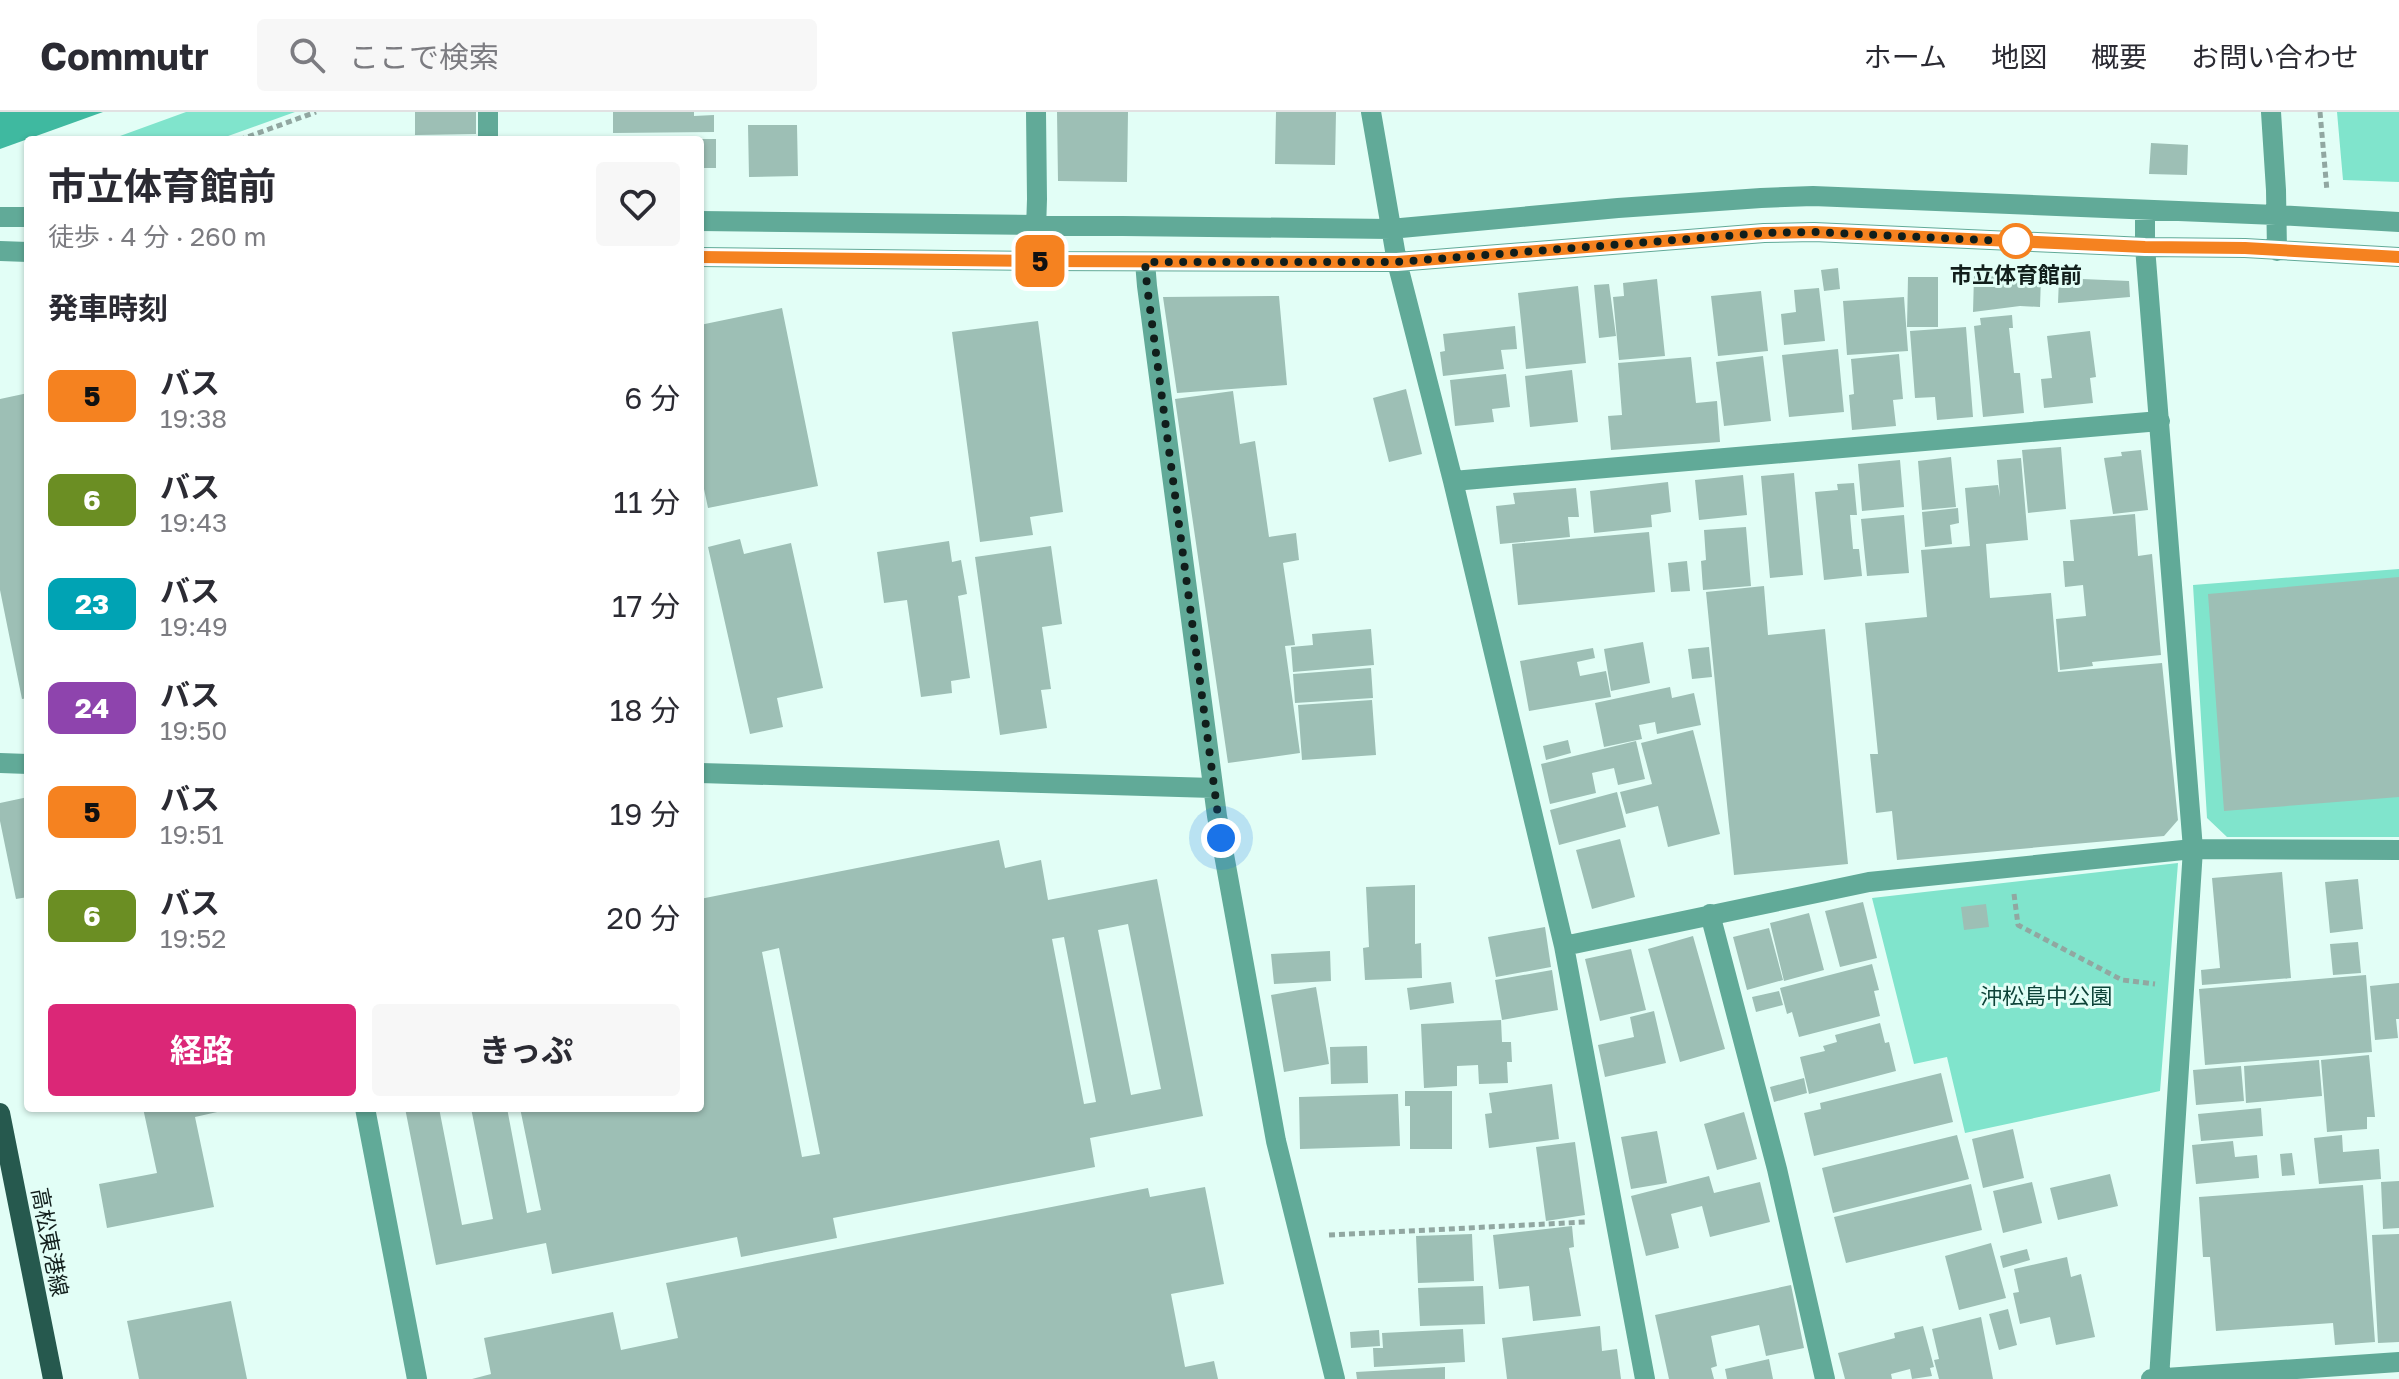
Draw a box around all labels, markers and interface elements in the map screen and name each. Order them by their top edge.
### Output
search box [257,19,817,91]
text: Commutr [40,33,209,78]
icon: search [285,33,329,77]
text: ここで検索 [349,39,499,75]
text: ホーム [1864,40,1947,73]
text: 地図 [1991,40,2047,73]
text: 概要 [2091,40,2147,73]
text: お問い合わせ [2191,40,2359,73]
button: heart [596,162,680,246]
text: 市立体育館前 [48,163,276,208]
text: 徒歩 · 4 分 · 260 m [48,221,266,252]
marker: 市立体育館前 [1999,224,2033,258]
line badge: 5 [1014,235,1066,287]
text: 5 [1031,244,1049,277]
place label: 市立体育館前 [1950,261,2082,288]
text: 発車時刻 [48,290,168,326]
text: バス [160,365,220,401]
text: 5 [83,379,101,412]
text: 6 分 [624,380,680,416]
text: 19:38 [160,403,227,434]
text: バス [160,469,220,505]
text: 6 [83,483,101,516]
text: 11 分 [613,484,680,520]
text: 19:43 [160,507,227,538]
text: バス [160,573,220,609]
text: 23 [75,587,109,620]
text: 17 分 [612,588,680,624]
text: 19:49 [160,611,228,642]
text: バス [160,677,220,713]
text: 24 [75,691,109,724]
text: 18 分 [610,692,680,728]
text: 19:50 [160,715,227,746]
text: バス [160,781,220,817]
text: 5 [83,795,101,828]
text: 19 分 [610,796,680,832]
your location [1201,818,1241,858]
text: 19:51 [160,819,224,850]
text: バス [160,885,220,921]
text: 6 [83,899,101,932]
text: 20 分 [607,900,680,936]
text: 19:52 [160,923,226,954]
park label: 沖松島中公園 [1980,982,2112,1009]
button: 経路 [48,1004,356,1096]
button: きっぷ [372,1004,680,1096]
street label: 高松東港線 [27,1185,74,1298]

